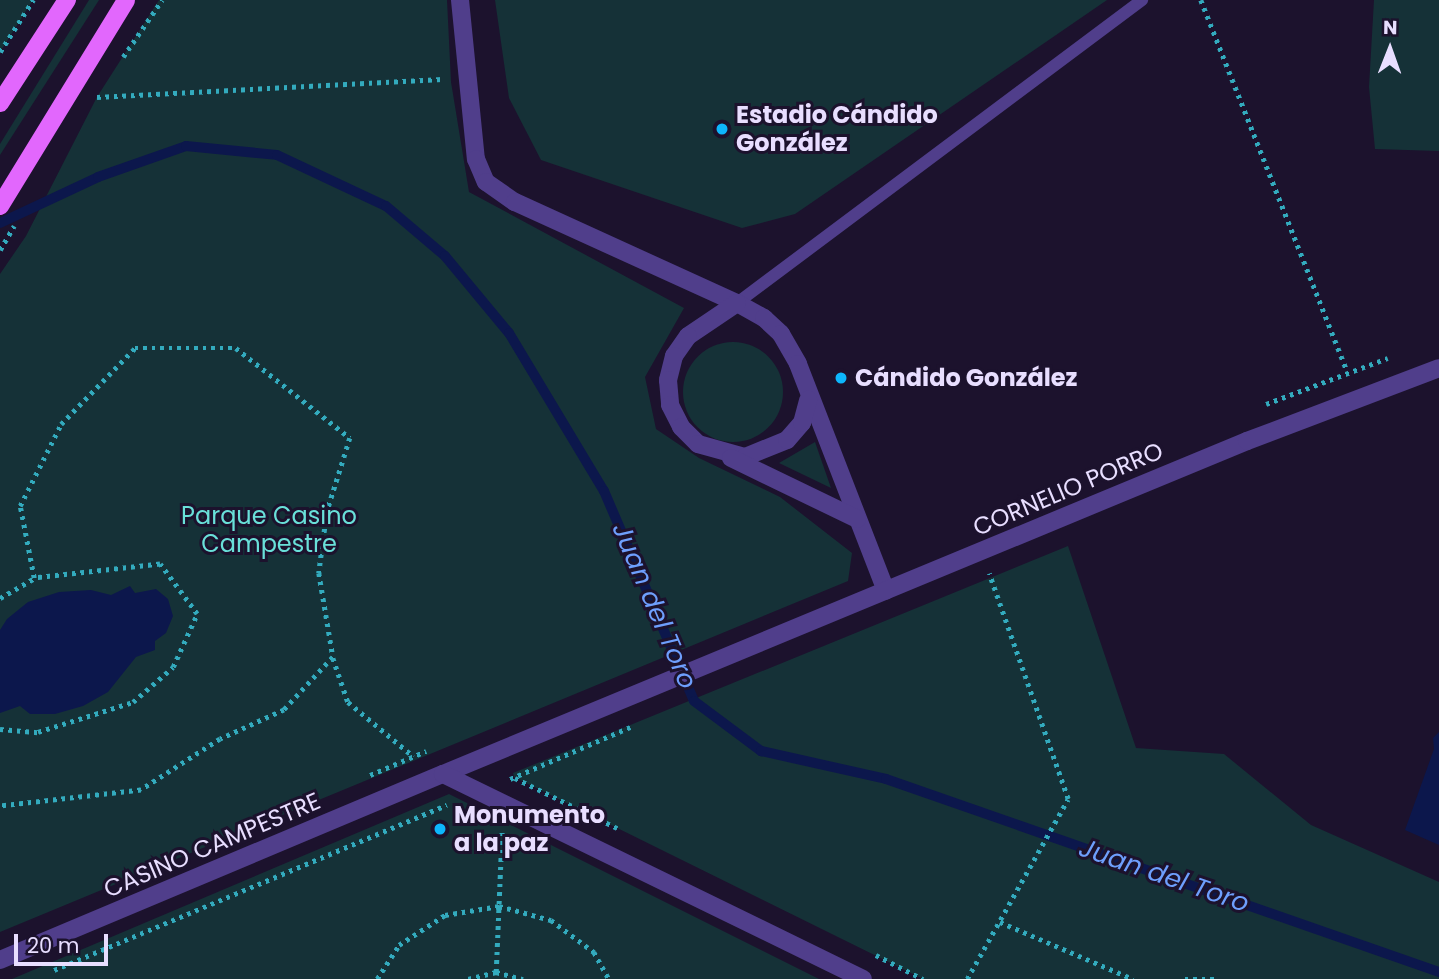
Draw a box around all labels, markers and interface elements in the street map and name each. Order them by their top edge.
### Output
north arrow [1355,14,1425,84]
text: N [1383,14,1398,41]
place label: Estadio Cándido González [736,101,938,157]
marker: Estadio Cándido González [714,121,730,137]
place label: Cándido González [855,364,1078,392]
marker: Cándido González [833,370,849,386]
street label: CORNELIO PORRO [969,436,1167,542]
park label: Parque Casino Campestre [181,502,357,558]
water label: Juan del Toro [605,518,703,694]
street label: CASINO CAMPESTRE [99,786,325,904]
place label: Monumento a la paz [454,801,605,857]
marker: Monumento a la paz [432,821,448,837]
water label: Juan del Toro [1075,832,1253,920]
scale bar [18,920,112,964]
text: 20 m [27,931,80,960]

